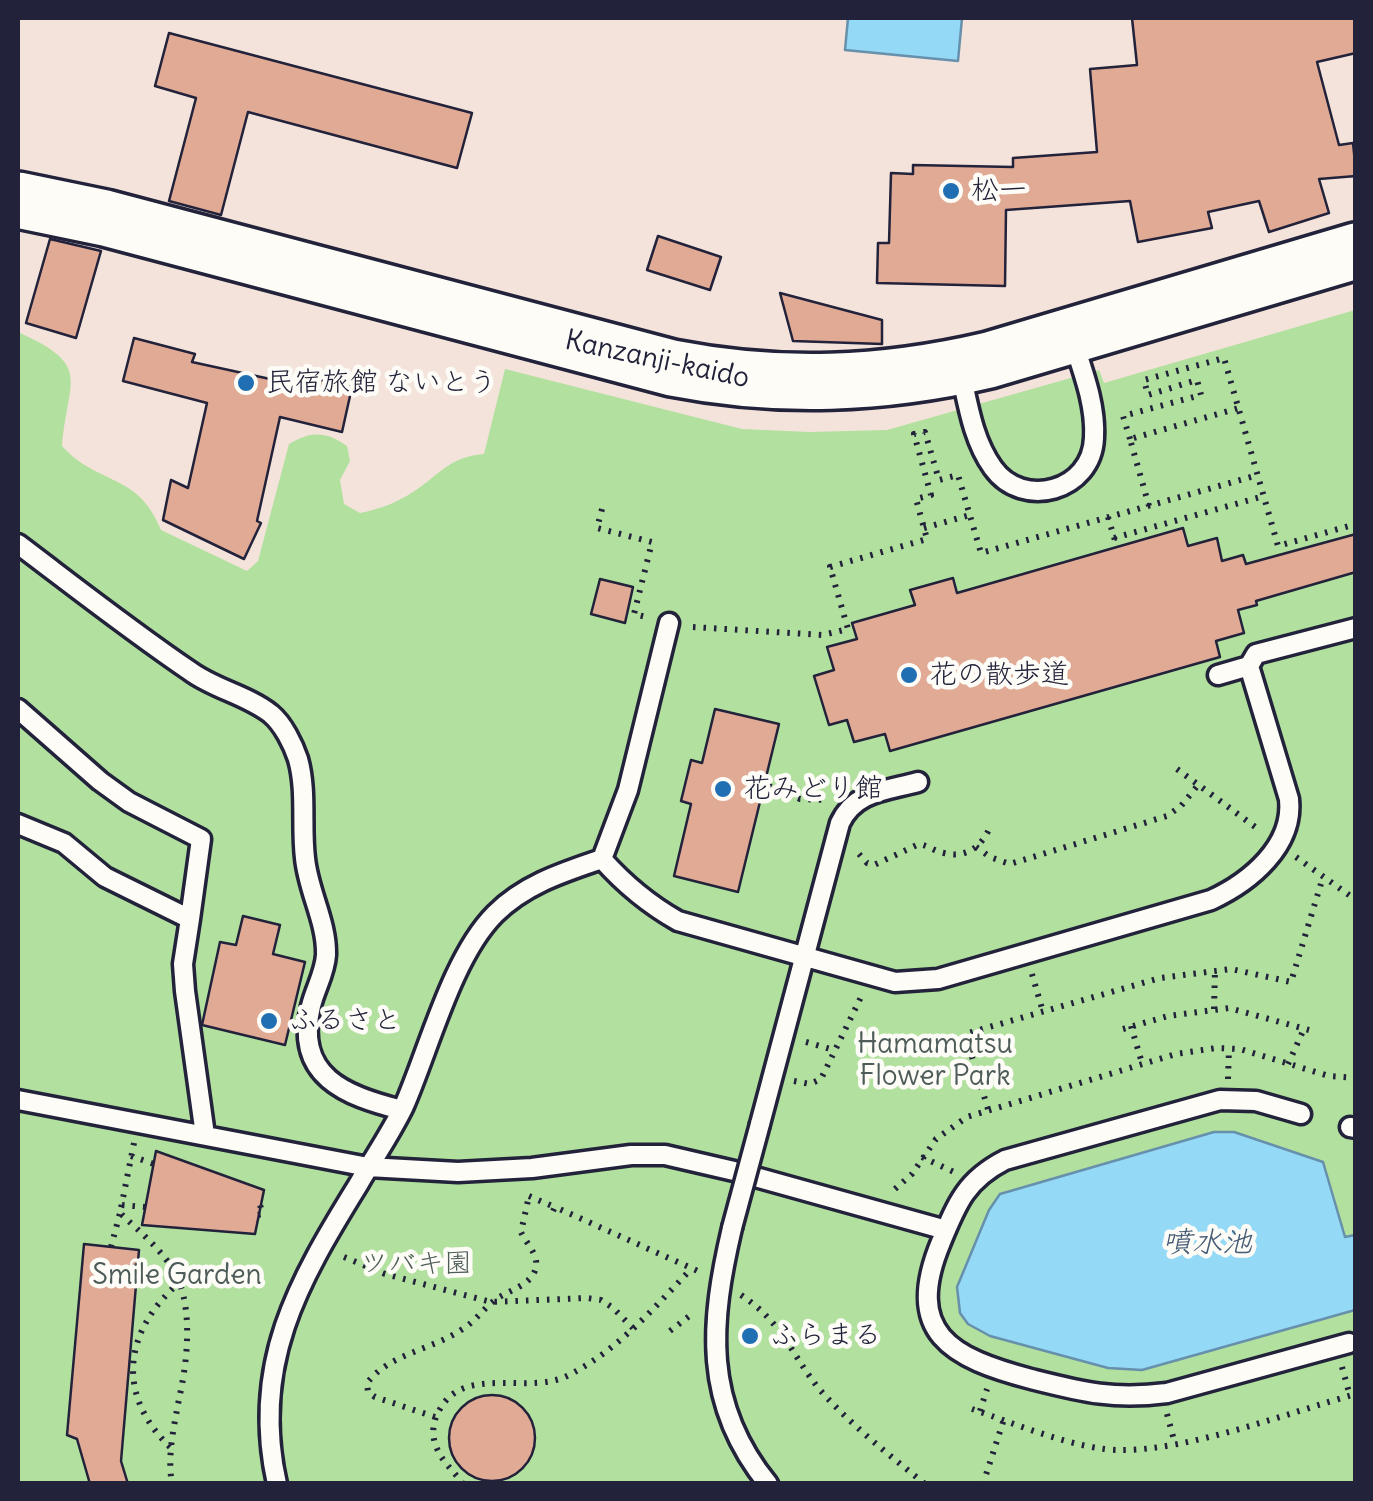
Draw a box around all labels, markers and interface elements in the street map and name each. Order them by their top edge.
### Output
place label: 松一 [971,174,1027,208]
marker: 松一 [940,180,962,202]
street label: Kanzanji-kaido [562,324,752,396]
place label: 民宿旅館 ないとう [266,366,497,400]
marker: 民宿旅館 ないとう [235,372,257,394]
place label: 花の散歩道 [929,658,1069,692]
marker: 花の散歩道 [898,664,920,686]
place label: 花みどり館 [743,772,883,806]
marker: 花みどり館 [712,778,734,800]
place label: ふるさと [289,1004,401,1038]
marker: ふるさと [258,1010,280,1032]
park label: Hamamatsu Flower Park [857,1028,1013,1094]
water label: 噴水池 [1162,1225,1252,1261]
park label: ツバキ園 [360,1247,472,1281]
park label: Smile Garden [92,1259,262,1293]
place label: ふらまる [770,1319,882,1353]
marker: ふらまる [739,1325,761,1347]

